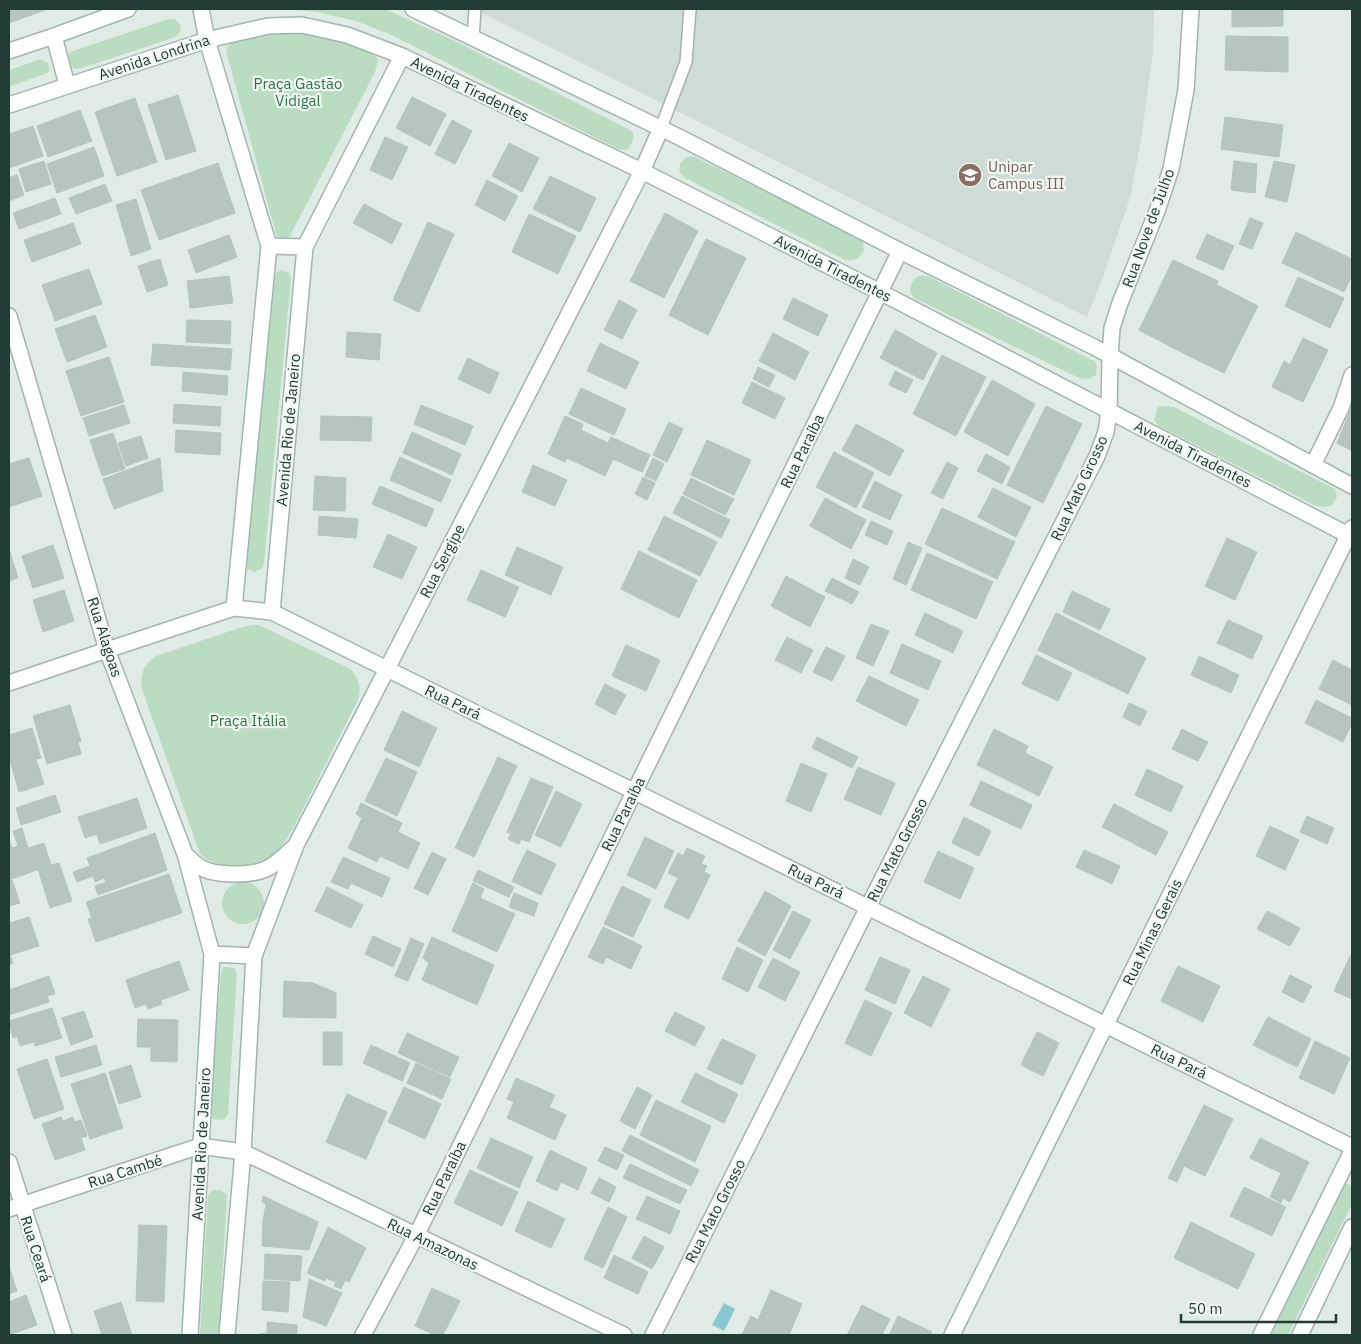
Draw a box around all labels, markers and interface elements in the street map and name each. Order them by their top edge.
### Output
street label: Avenida Londrina [96,30,212,84]
street label: Avenida Tiradentes [408,52,532,126]
park label: Praça Gastão Vidigal [254,74,342,110]
place label: Unipar Campus III [988,157,1065,193]
school or university icon: Unipar Campus III [957,162,983,188]
street label: Rua Nove de Julho [1118,166,1178,290]
street label: Avenida Tiradentes [771,230,895,306]
street label: Avenida Rio de Janeiro [272,353,304,507]
street label: Rua Paraíba [776,411,828,491]
street label: Avenida Tiradentes [1131,416,1255,492]
street label: Rua Mato Grosso [1046,432,1112,544]
street label: Rua Sergipe [415,521,469,601]
street label: Rua Alagoas [83,595,127,679]
street label: Rua Pará [422,680,484,724]
park label: Praça Itália [210,711,286,730]
street label: Rua Paraíba [597,774,649,854]
street label: Rua Mato Grosso [863,795,931,905]
street label: Rua Pará [785,859,847,903]
street label: Rua Minas Gerais [1118,876,1186,988]
street label: Rua Pará [1148,1039,1210,1083]
street label: Avenida Rio de Janeiro [188,1067,214,1221]
street label: Rua Paraíba [418,1138,470,1218]
street label: Rua Cambé [85,1150,165,1192]
street label: Rua Mato Grosso [681,1156,749,1266]
street label: Rua Ceará [16,1213,56,1285]
street label: Rua Amazonas [384,1214,482,1274]
scale bar [1181,1292,1336,1324]
text: 50 m [1188,1299,1223,1318]

